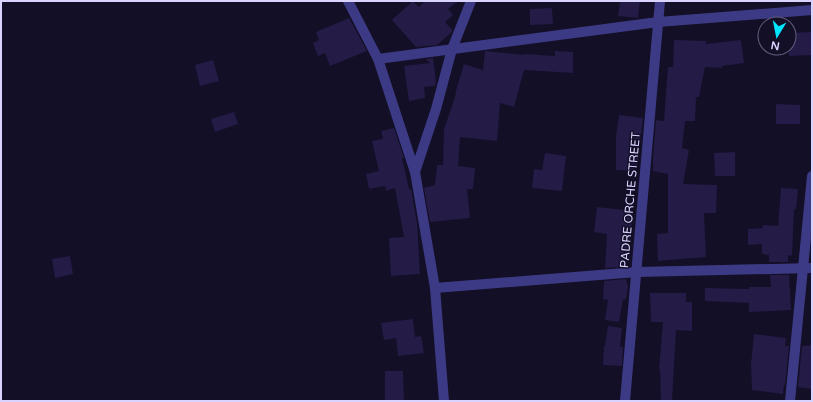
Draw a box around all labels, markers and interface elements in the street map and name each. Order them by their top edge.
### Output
north arrow [757,16,797,56]
text: N [770,38,781,53]
street label: PADRE ORCHE STREET [617,131,643,269]

